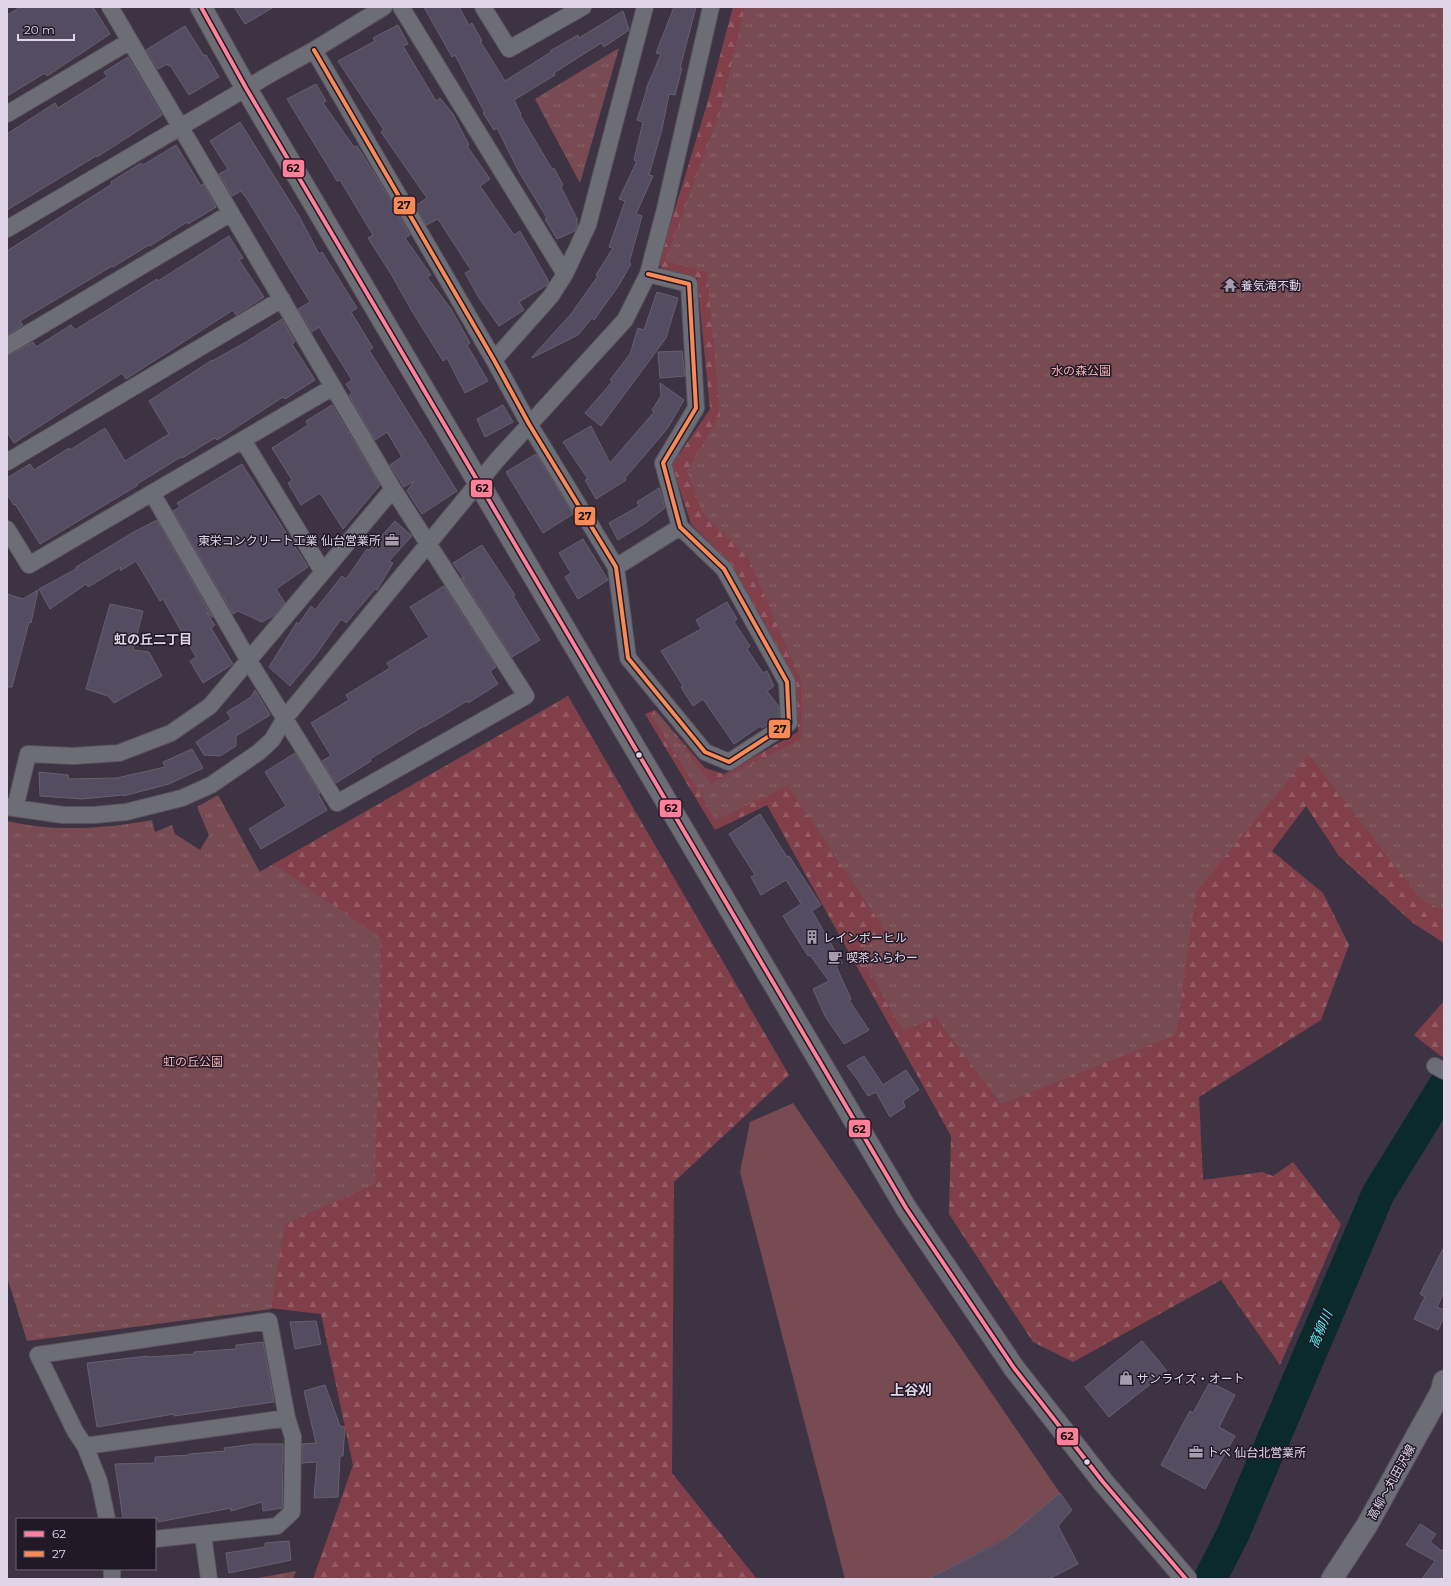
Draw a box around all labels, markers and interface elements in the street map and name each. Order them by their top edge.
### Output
scale bar [18,16,74,42]
text: 20 m [24,22,55,37]
line badge: 62 [282,159,305,178]
text: 62 [286,161,300,175]
line badge: 27 [393,196,416,215]
text: 27 [397,198,411,212]
temple icon: 養気滝不動 [1222,277,1238,293]
place label: 養気滝不動 [1241,278,1301,293]
park label: 水の森公園 [1051,363,1111,378]
line badge: 62 [470,479,493,498]
text: 62 [475,481,489,495]
line badge: 27 [574,506,596,526]
text: 27 [578,509,592,523]
office icon: 東栄コンクリート工業 仙台営業所 [384,532,400,548]
place label: 東栄コンクリート工業 仙台営業所 [198,533,381,548]
district label: 虹の丘二丁目 [114,631,192,647]
line badge: 27 [768,719,791,739]
text: 27 [773,722,787,736]
unlabelled marker [634,750,644,760]
line badge: 62 [659,799,682,818]
text: 62 [664,801,678,815]
building icon: レインボーヒル [804,929,820,945]
place label: レインボーヒル [823,930,907,945]
cafe icon: 喫茶ふらわー [827,949,843,965]
place label: 喫茶ふらわー [846,950,918,965]
park label: 虹の丘公園 [163,1054,223,1069]
line badge: 62 [848,1119,871,1138]
text: 62 [852,1122,866,1136]
water label: 高柳川 [1305,1306,1336,1350]
shop icon: サンライズ・オート [1118,1370,1134,1386]
place label: サンライズ・オート [1137,1371,1245,1386]
district label: 上谷刈 [890,1381,932,1399]
line badge: 62 [1056,1427,1079,1446]
text: 62 [1060,1429,1074,1443]
street label: 高柳～丸田沢線 [1364,1442,1418,1522]
office icon: トベ 仙台北営業所 [1188,1444,1204,1460]
place label: トベ 仙台北営業所 [1207,1445,1306,1460]
unlabelled marker [1082,1457,1092,1467]
legend [16,1518,156,1570]
text: 62 [52,1526,66,1541]
text: 27 [52,1546,66,1561]

